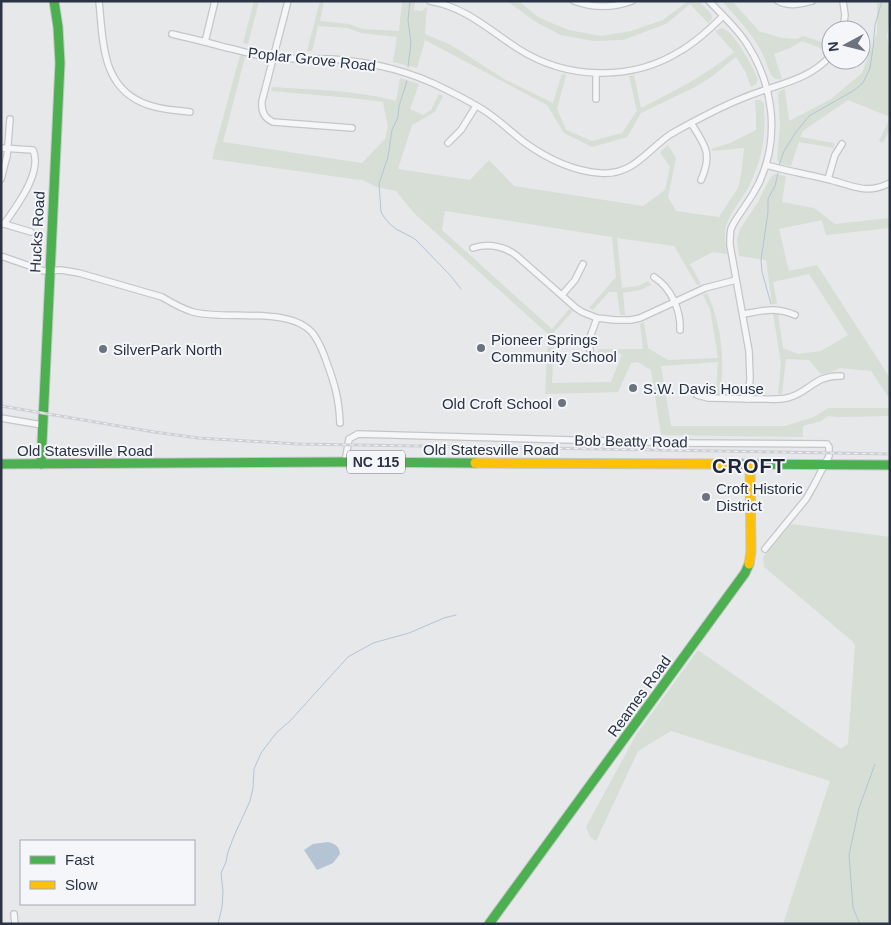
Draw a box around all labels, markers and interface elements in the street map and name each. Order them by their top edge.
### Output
north arrow [821,20,871,70]
text: N [825,41,842,53]
street label: Poplar Grove Road [247,44,377,74]
street label: Hucks Road [26,191,48,273]
place label: Pioneer Springs Community School [491,331,617,365]
place label: SilverPark North [113,341,222,358]
marker: Pioneer Springs Community School [475,342,487,354]
marker: SilverPark North [97,343,109,355]
place label: S.W. Davis House [643,380,764,397]
marker: S.W. Davis House [627,382,639,394]
place label: Old Croft School [442,395,552,412]
marker: Old Croft School [556,397,568,409]
street label: Bob Beatty Road [574,432,688,450]
street label: Old Statesville Road [423,441,559,458]
street label: Old Statesville Road [17,442,153,459]
road number: NC 115 [347,451,405,474]
district label: CROFT [712,455,786,477]
place label: Croft Historic District [716,480,803,514]
marker: Croft Historic District [700,491,712,503]
street label: Reames Road [604,652,674,740]
legend [20,840,195,905]
text: Fast [65,851,95,868]
text: Slow [65,876,98,893]

